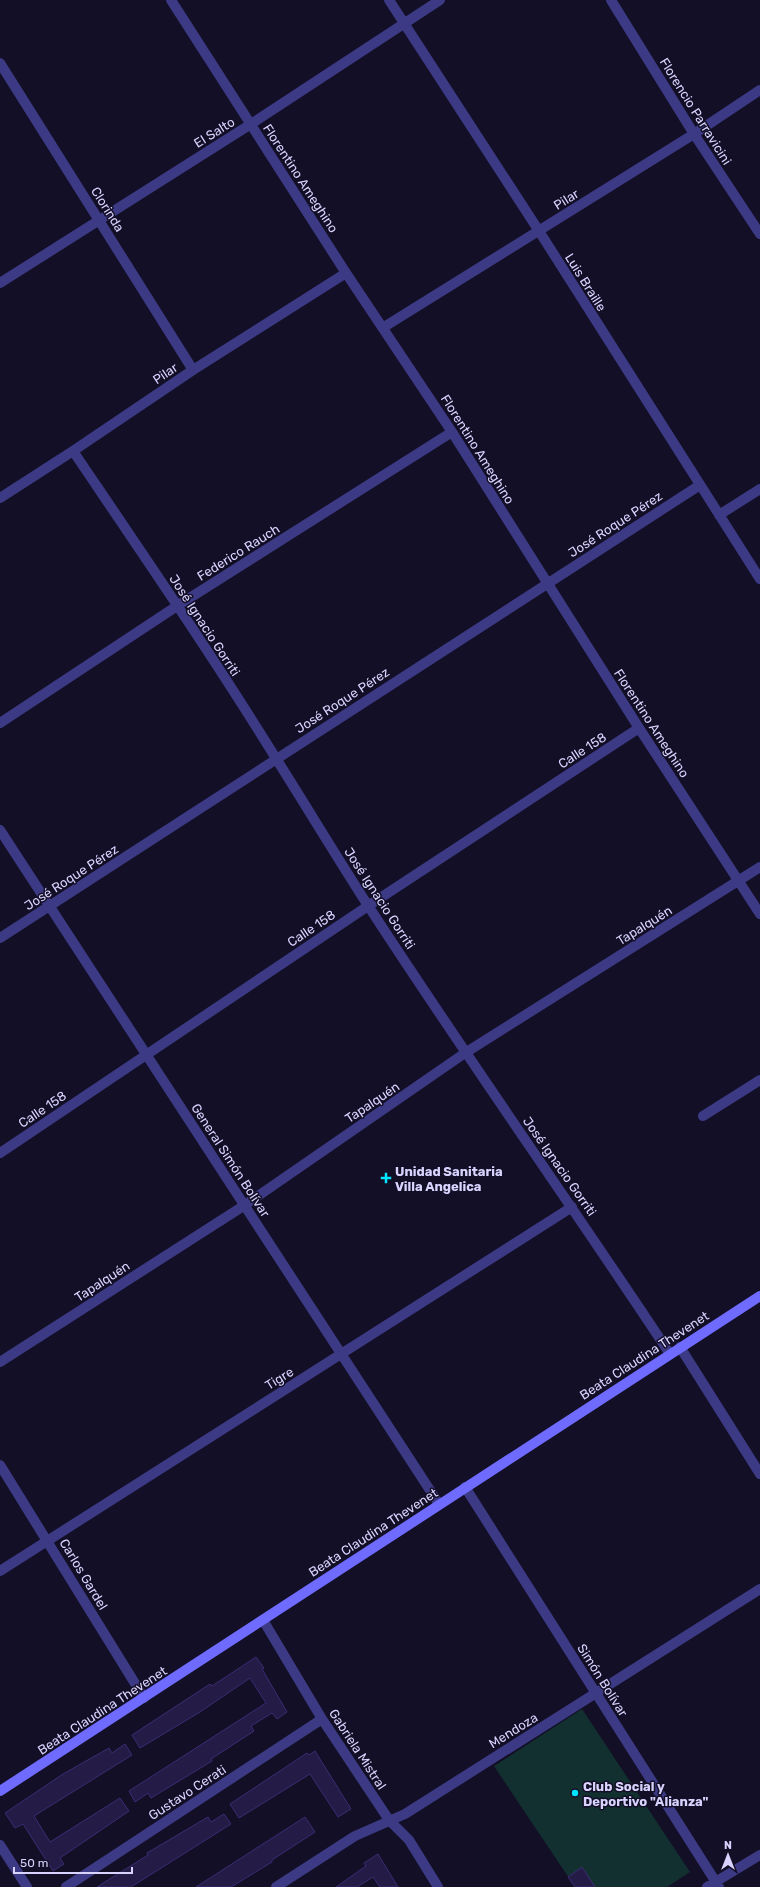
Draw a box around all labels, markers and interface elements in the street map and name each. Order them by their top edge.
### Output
street label: Florencio Parravicini [657,55,735,167]
street label: El Salto [191,114,237,151]
street label: Florentino Ameghino [259,121,341,236]
street label: Clorinda [88,184,127,235]
street label: Pilar [551,186,582,213]
street label: Luis Braille [562,251,609,314]
street label: Pilar [150,360,181,387]
street label: Florentino Ameghino [437,392,517,507]
street label: José Roque Pérez [565,488,665,560]
street label: Federico Rauch [194,521,282,584]
street label: José Ignacio Gorriti [165,572,243,679]
street label: José Roque Pérez [292,664,392,736]
street label: Florentino Ameghino [610,666,692,781]
street label: Calle 158 [555,729,609,771]
street label: José Roque Pérez [21,841,121,913]
street label: José Ignacio Gorriti [340,845,418,952]
street label: Tapalquén [614,903,675,948]
street label: Calle 158 [285,907,338,950]
street label: Tapalquén [342,1079,402,1126]
street label: Calle 158 [16,1088,69,1131]
street label: General Simón Bolívar [188,1101,273,1220]
street label: José Ignacio Gorriti [519,1114,599,1219]
place label: Unidad Sanitaria Villa Angelica [395,1164,503,1194]
marker: Unidad Sanitaria Villa Angelica [380,1172,392,1184]
street label: Tapalquén [72,1258,132,1305]
street label: Beata Claudina Thevenet [577,1308,712,1403]
street label: Tigre [262,1364,297,1394]
street label: Beata Claudina Thevenet [306,1485,441,1580]
street label: Carlos Gardel [56,1536,111,1613]
street label: Simón Bolívar [574,1641,631,1719]
street label: Beata Claudina Thevenet [35,1663,170,1758]
street label: Gabriela Mistral [326,1706,389,1792]
street label: Mendoza [486,1710,540,1751]
street label: Gustavo Cerati [146,1762,229,1823]
place label: Club Social y Deportivo "Alianza" [583,1779,708,1809]
marker: Club Social y Deportivo "Alianza" [570,1788,580,1798]
north arrow [708,1835,748,1875]
text: N [724,1839,732,1852]
scale bar [14,1849,132,1875]
text: 50 m [20,1856,48,1870]

